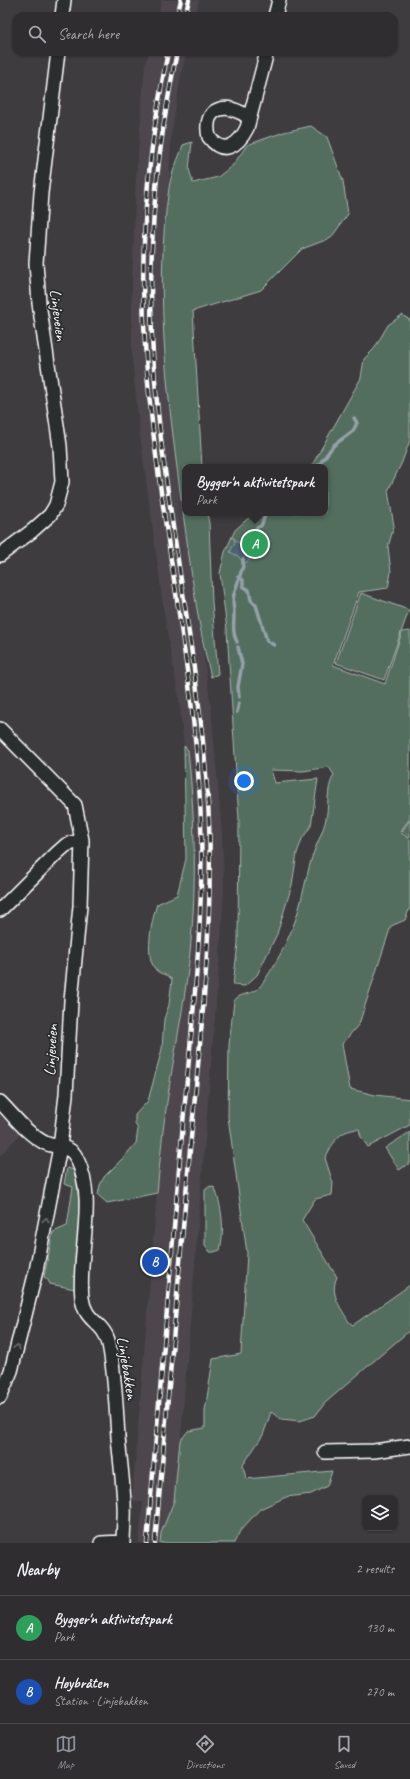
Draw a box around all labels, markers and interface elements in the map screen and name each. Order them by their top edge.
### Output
search box [12,12,398,56]
icon: search [26,23,48,45]
text: Search here [58,25,119,44]
street label: Linjeveien [45,288,71,343]
popup [182,464,328,516]
text: Bygger'n aktivitetspark [196,473,314,492]
text: Park [196,492,217,508]
pin: A [242,529,268,559]
your location [234,771,254,791]
street label: Linjeveien [40,1023,62,1076]
one-way arrow [41,1217,49,1223]
pin: B [142,1247,168,1277]
street label: Linjebakken [112,1335,142,1402]
one-way arrow [12,1344,21,1351]
map controls [362,1495,398,1531]
button: layers [362,1495,398,1531]
text: Nearby [16,1559,59,1580]
text: 2 results [356,1561,394,1577]
text: Bygger'n aktivitetspark [54,1610,172,1629]
text: A [26,1620,32,1636]
text: 130 m [366,1620,394,1636]
text: Park [54,1629,75,1645]
text: Høybråten [54,1674,109,1693]
text: B [26,1684,32,1700]
text: 270 m [366,1684,394,1700]
text: Station · Linjebakken [54,1693,148,1709]
tab: Map [55,1733,77,1771]
tab: Directions [186,1733,224,1771]
tab: Saved [333,1733,355,1771]

